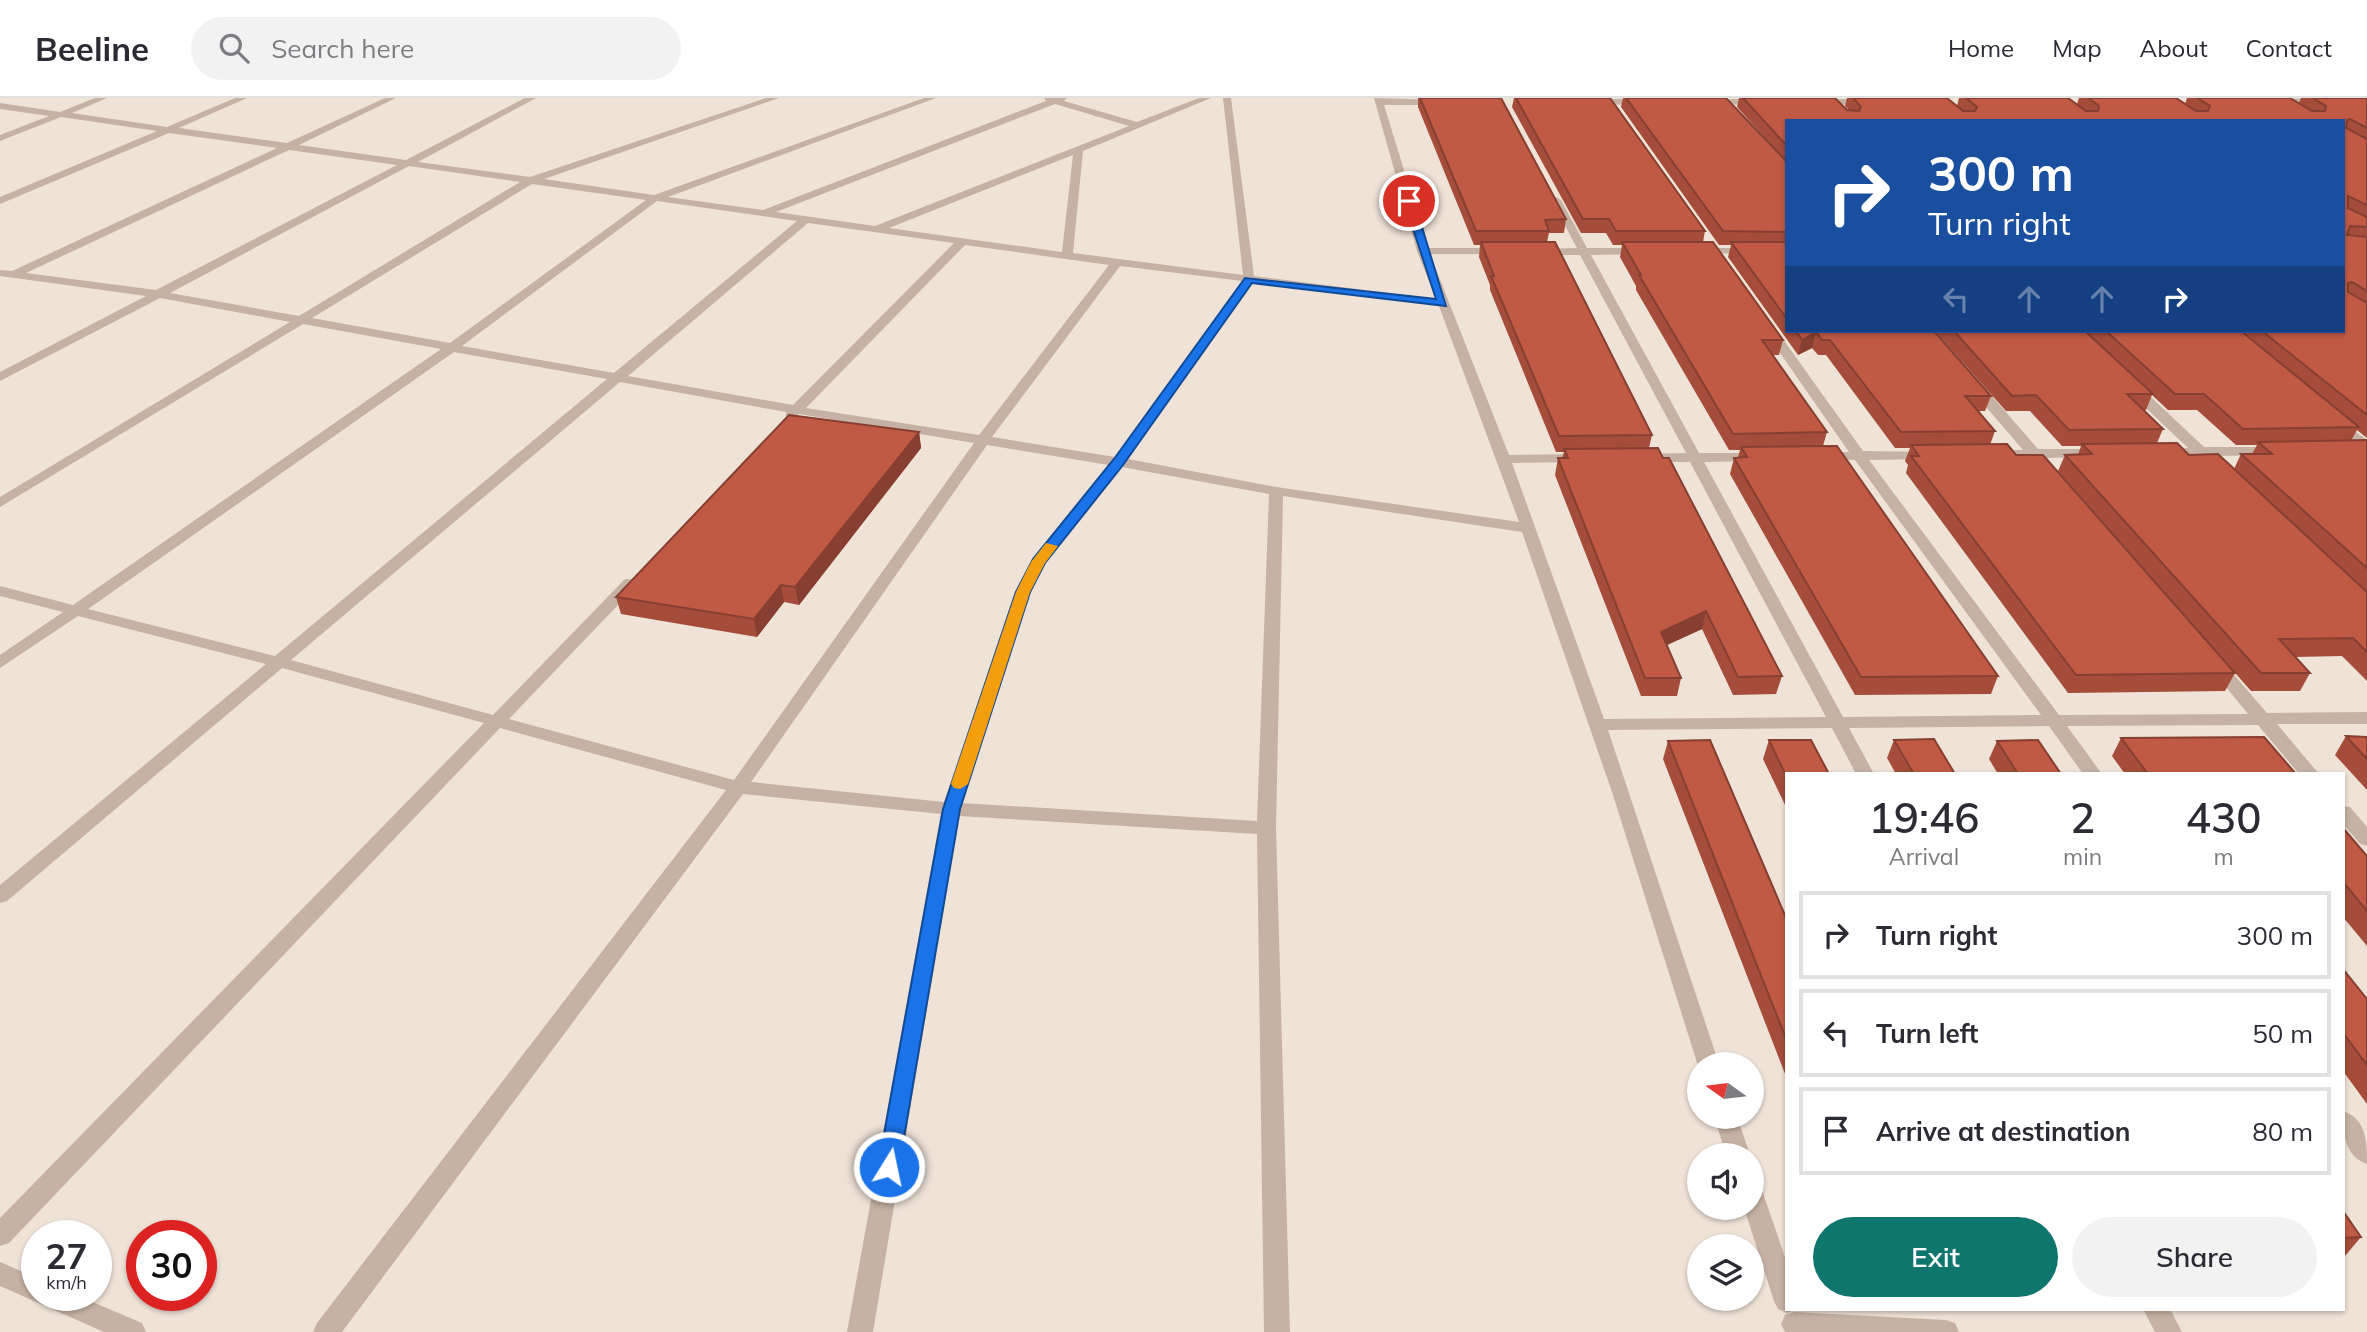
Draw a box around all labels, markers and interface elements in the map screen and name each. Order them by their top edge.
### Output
search box [191,17,681,80]
text: Beeline [35,28,149,69]
icon: search [215,29,253,67]
text: Search here [271,32,414,65]
text: Home [1948,33,2014,63]
text: Map [2052,33,2102,63]
text: About [2140,33,2208,63]
text: Contact [2246,33,2332,63]
text: 300 m [1928,142,2074,203]
icon: right [1813,147,1904,238]
pin [1379,171,1439,231]
icon: arrive [1390,182,1428,220]
text: Turn right [1928,203,2071,243]
icon: left [1937,280,1975,318]
icon: ahead [2010,280,2048,318]
icon: ahead [2083,280,2121,318]
icon: right [2156,280,2194,318]
text: 19:46 [1869,791,1979,844]
text: 2 [2070,791,2095,844]
text: 430 [2186,791,2261,844]
text: Arrival [1889,842,1959,871]
text: min [2063,842,2102,871]
text: m [2213,842,2234,871]
icon: right [1817,916,1855,954]
text: Turn right [1876,919,1997,952]
text: 300 m [2237,919,2313,952]
icon: left [1817,1014,1855,1052]
text: Turn left [1876,1017,1978,1050]
text: 50 m [2252,1017,2313,1050]
north arrow [1687,1052,1764,1129]
map controls [1687,1052,1764,1311]
icon: arrive [1817,1112,1855,1150]
text: Arrive at destination [1876,1115,2131,1148]
text: 80 m [2252,1115,2313,1148]
position arrow [852,1130,926,1204]
button: sound [1687,1143,1764,1220]
button: Exit [1813,1217,2058,1297]
button: Share [2072,1217,2317,1297]
speed limit sign: 30 [126,1220,217,1311]
text: 27 [45,1234,88,1278]
button: layers [1687,1234,1764,1311]
text: km/h [46,1271,87,1294]

